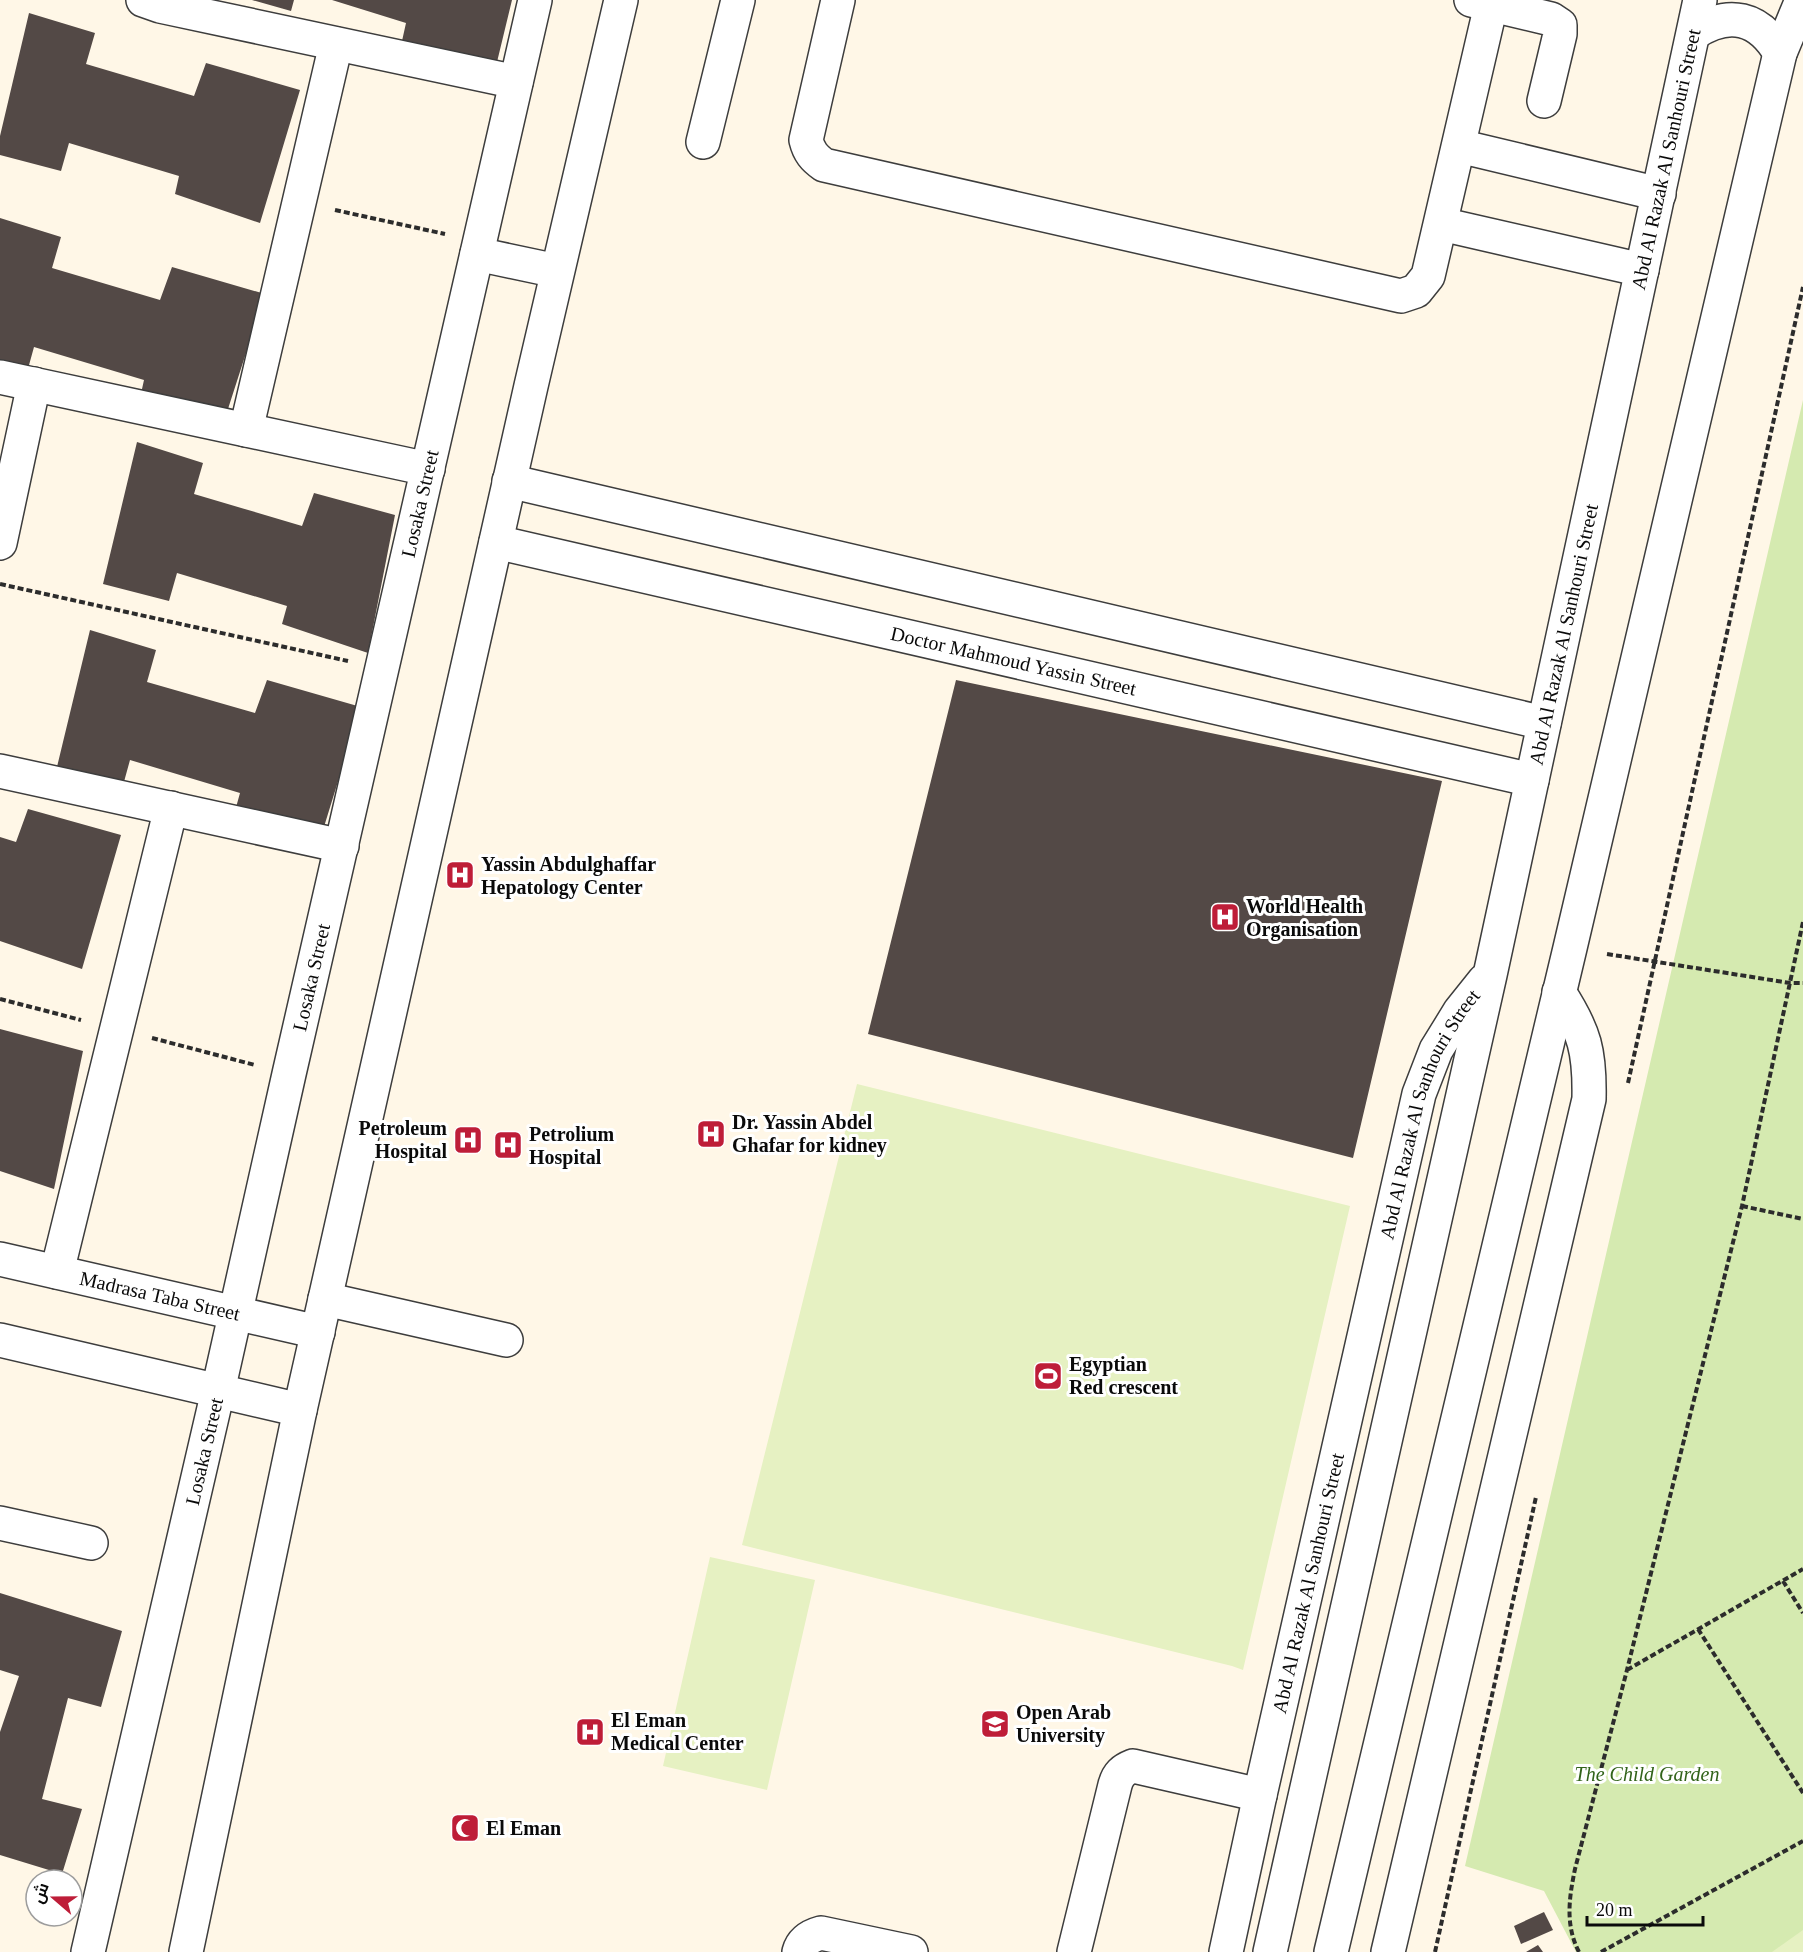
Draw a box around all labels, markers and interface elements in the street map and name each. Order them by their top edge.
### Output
street label: Abd Al Razak Al Sanhouri Street [1627,26,1705,292]
street label: Losaka Street [397,447,443,559]
street label: Abd Al Razak Al Sanhouri Street [1525,501,1602,767]
street label: Doctor Mahmoud Yassin Street [889,622,1139,700]
place label: Yassin Abdulghaffar Hepatology Center [481,853,656,899]
hospital icon: Yassin Abdulghaffar Hepatology Center [444,859,476,891]
place label: World Health Organisation [1246,895,1363,941]
hospital icon: World Health Organisation [1209,901,1241,933]
street label: Losaka Street [288,921,334,1033]
street label: Abd Al Razak Al Sanhouri Street [1375,984,1484,1241]
place label: Dr. Yassin Abdel Ghafar for kidney [732,1111,887,1157]
place label: Petroleum Hospital [359,1117,447,1163]
hospital icon: Dr. Yassin Abdel Ghafar for kidney [695,1118,727,1150]
place label: Petrolium Hospital [529,1123,615,1169]
hospital icon: Petroleum Hospital [452,1124,484,1156]
hospital icon: Petrolium Hospital [492,1129,524,1161]
street label: Madrasa Taba Street [78,1267,243,1325]
place label: Egyptian Red crescent [1069,1353,1178,1398]
sports icon: Egyptian Red crescent [1032,1360,1064,1392]
street label: Losaka Street [181,1395,227,1507]
street label: Abd Al Razak Al Sanhouri Street [1268,1450,1348,1715]
place label: Open Arab University [1016,1701,1111,1747]
school or university icon: Open Arab University [979,1708,1011,1740]
place label: El Eman Medical Center [611,1709,744,1754]
hospital icon: El Eman Medical Center [574,1716,606,1748]
park label: The Child Garden [1575,1763,1719,1785]
mosque icon: El Eman [449,1812,481,1844]
place label: El Eman [486,1817,561,1839]
north arrow [24,1868,84,1928]
text: ش [29,1880,53,1906]
scale bar [1587,1889,1702,1927]
text: 20 m [1596,1900,1633,1920]

